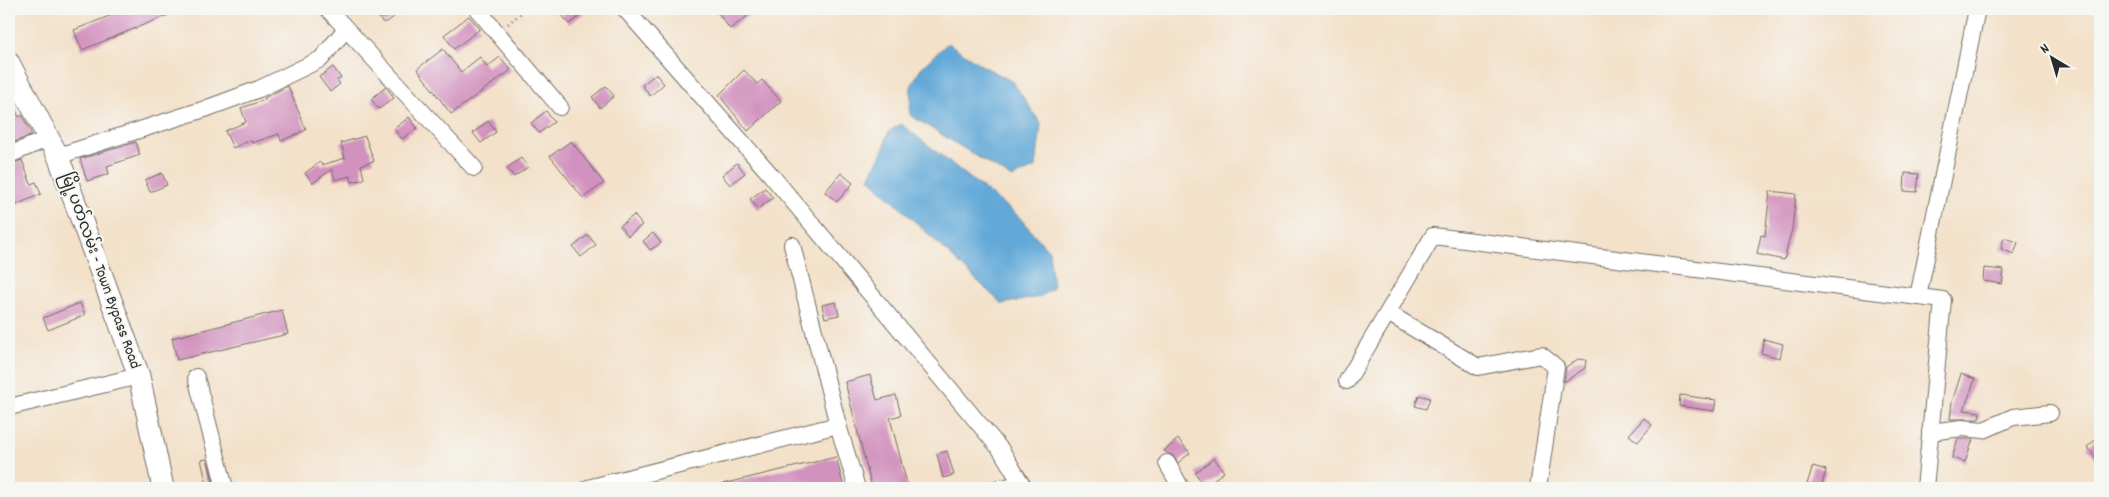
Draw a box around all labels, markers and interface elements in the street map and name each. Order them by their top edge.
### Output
north arrow [2026,32,2076,82]
text: N [2036,39,2054,59]
street label: မြို့ပတ်လမ်း - Town Bypass Road [54,169,148,372]

